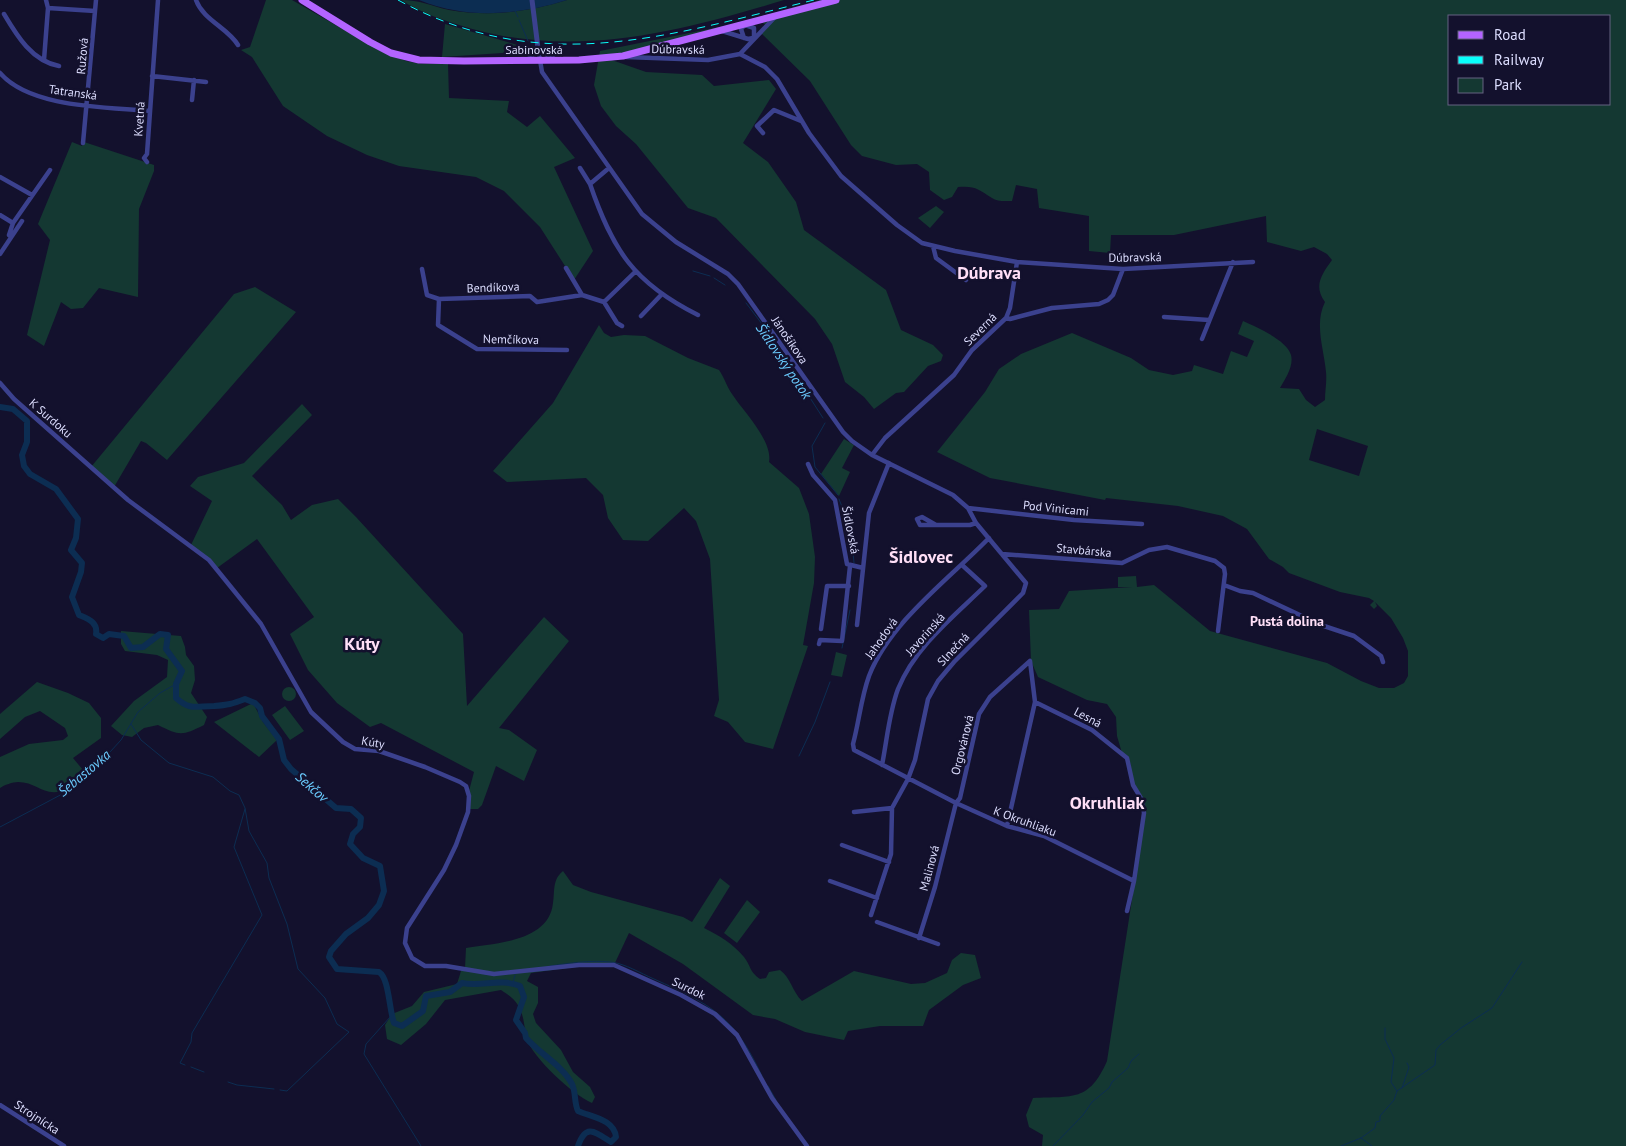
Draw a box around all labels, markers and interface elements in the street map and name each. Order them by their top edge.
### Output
legend [1448,15,1611,105]
text: Road [1494,25,1526,44]
street label: Ružová [73,37,91,75]
street label: Dúbravská [651,41,705,57]
street label: Sabinovská [505,42,563,57]
text: Railway [1494,50,1544,69]
text: Park [1494,75,1522,94]
street label: Tatranská [48,81,98,103]
street label: Kvetná [130,101,148,137]
street label: Dúbravská [1108,249,1162,265]
district label: Dúbrava [957,261,1021,284]
street label: Bendíkova [466,279,520,295]
street label: Severná [960,309,1000,349]
street label: Jánošíkova [768,312,811,367]
water label: Šidlovský potok [752,320,816,403]
street label: Nemčíkova [483,331,539,347]
street label: K Surdoku [26,395,76,441]
street label: Pod Vinicami [1022,497,1090,519]
street label: Šidlovská [839,505,863,555]
street label: Stavbárska [1056,540,1112,560]
district label: Šidlovec [889,545,953,568]
street label: Javorinská [901,610,948,659]
district label: Pustá dolina [1250,612,1324,630]
street label: Jahodová [861,614,901,662]
street label: Slnečná [934,629,972,669]
district label: Kúty [344,632,380,655]
street label: Lesná [1072,704,1104,730]
street label: Orgovánová [947,713,977,777]
street label: Kúty [360,733,386,751]
water label: Šebastovka [54,746,114,800]
water label: Sekčov [292,768,334,807]
district label: Okruhliak [1070,791,1144,814]
street label: K Okruhliaku [991,803,1059,839]
street label: Malinová [916,843,942,893]
street label: Surdok [670,973,708,1003]
street label: Strojnícka [12,1097,63,1137]

